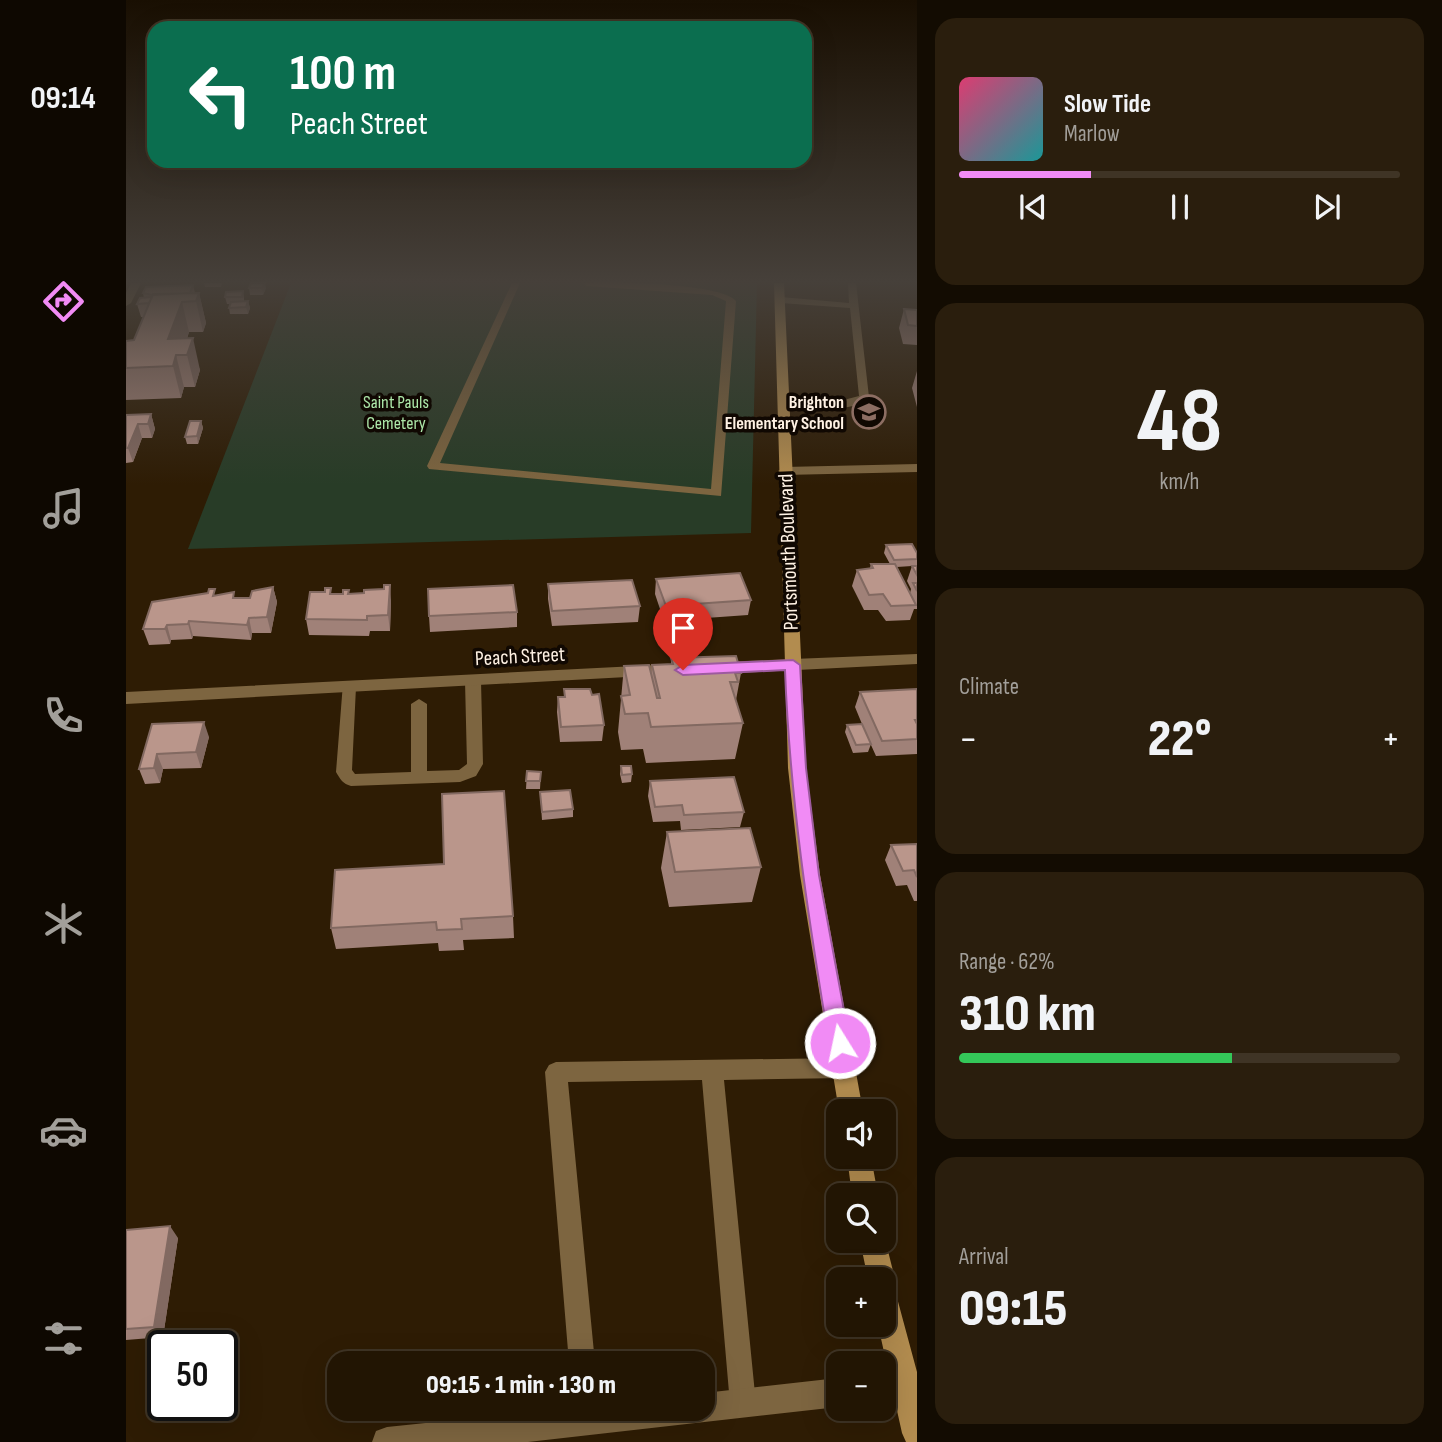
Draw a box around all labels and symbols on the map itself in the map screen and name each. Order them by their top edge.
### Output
park label: Saint Pauls Cemetery [363,392,429,434]
place label: Brighton Elementary School [725,392,844,434]
school or university icon: Brighton Elementary School [850,393,888,431]
street label: Portsmouth Boulevard [773,473,804,631]
pin [653,598,713,670]
street label: Peach Street [474,642,566,671]
position arrow [803,1006,877,1080]
speed limit sign: 50 [147,1330,238,1421]

